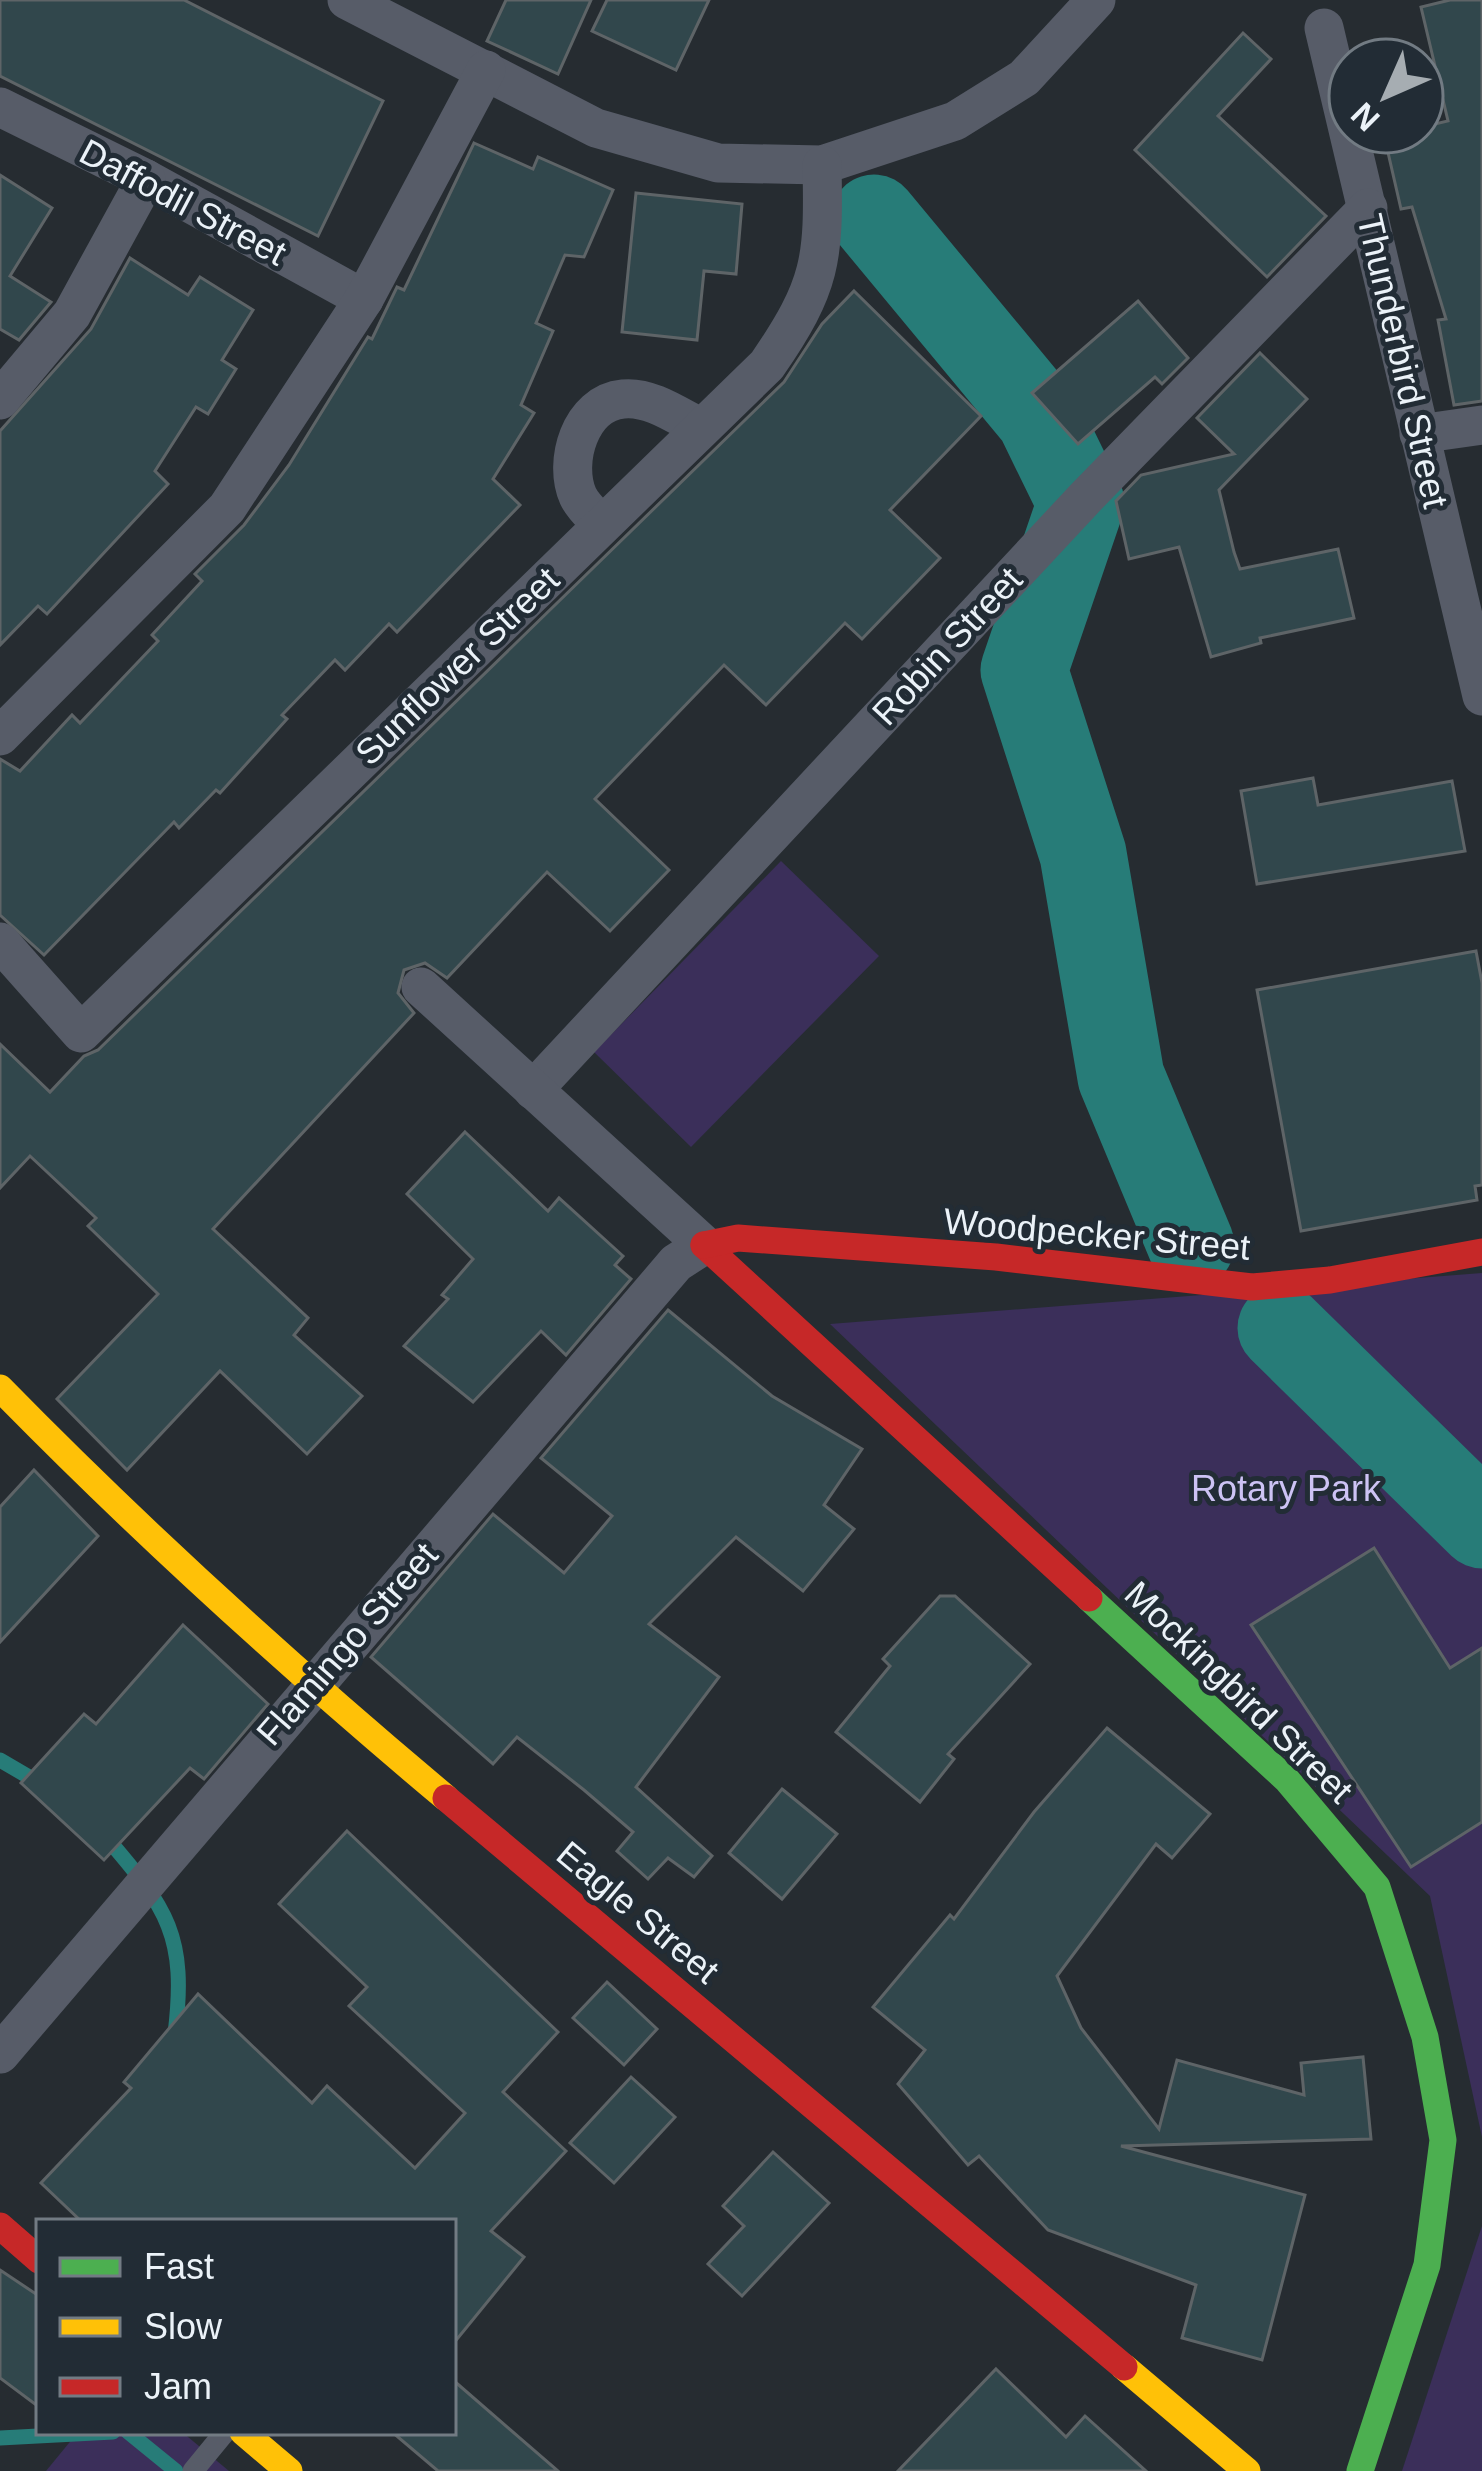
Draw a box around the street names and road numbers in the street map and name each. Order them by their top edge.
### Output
street label: Daffodil Street [73,131,293,273]
street label: Thunderbird Street [1349,210,1457,512]
street label: Sunflower Street [347,559,567,773]
street label: Robin Street [864,559,1030,733]
street label: Woodpecker Street [942,1200,1252,1268]
street label: Flamingo Street [248,1535,446,1753]
street label: Mockingbird Street [1117,1573,1361,1811]
street label: Eagle Street [549,1833,727,1991]

